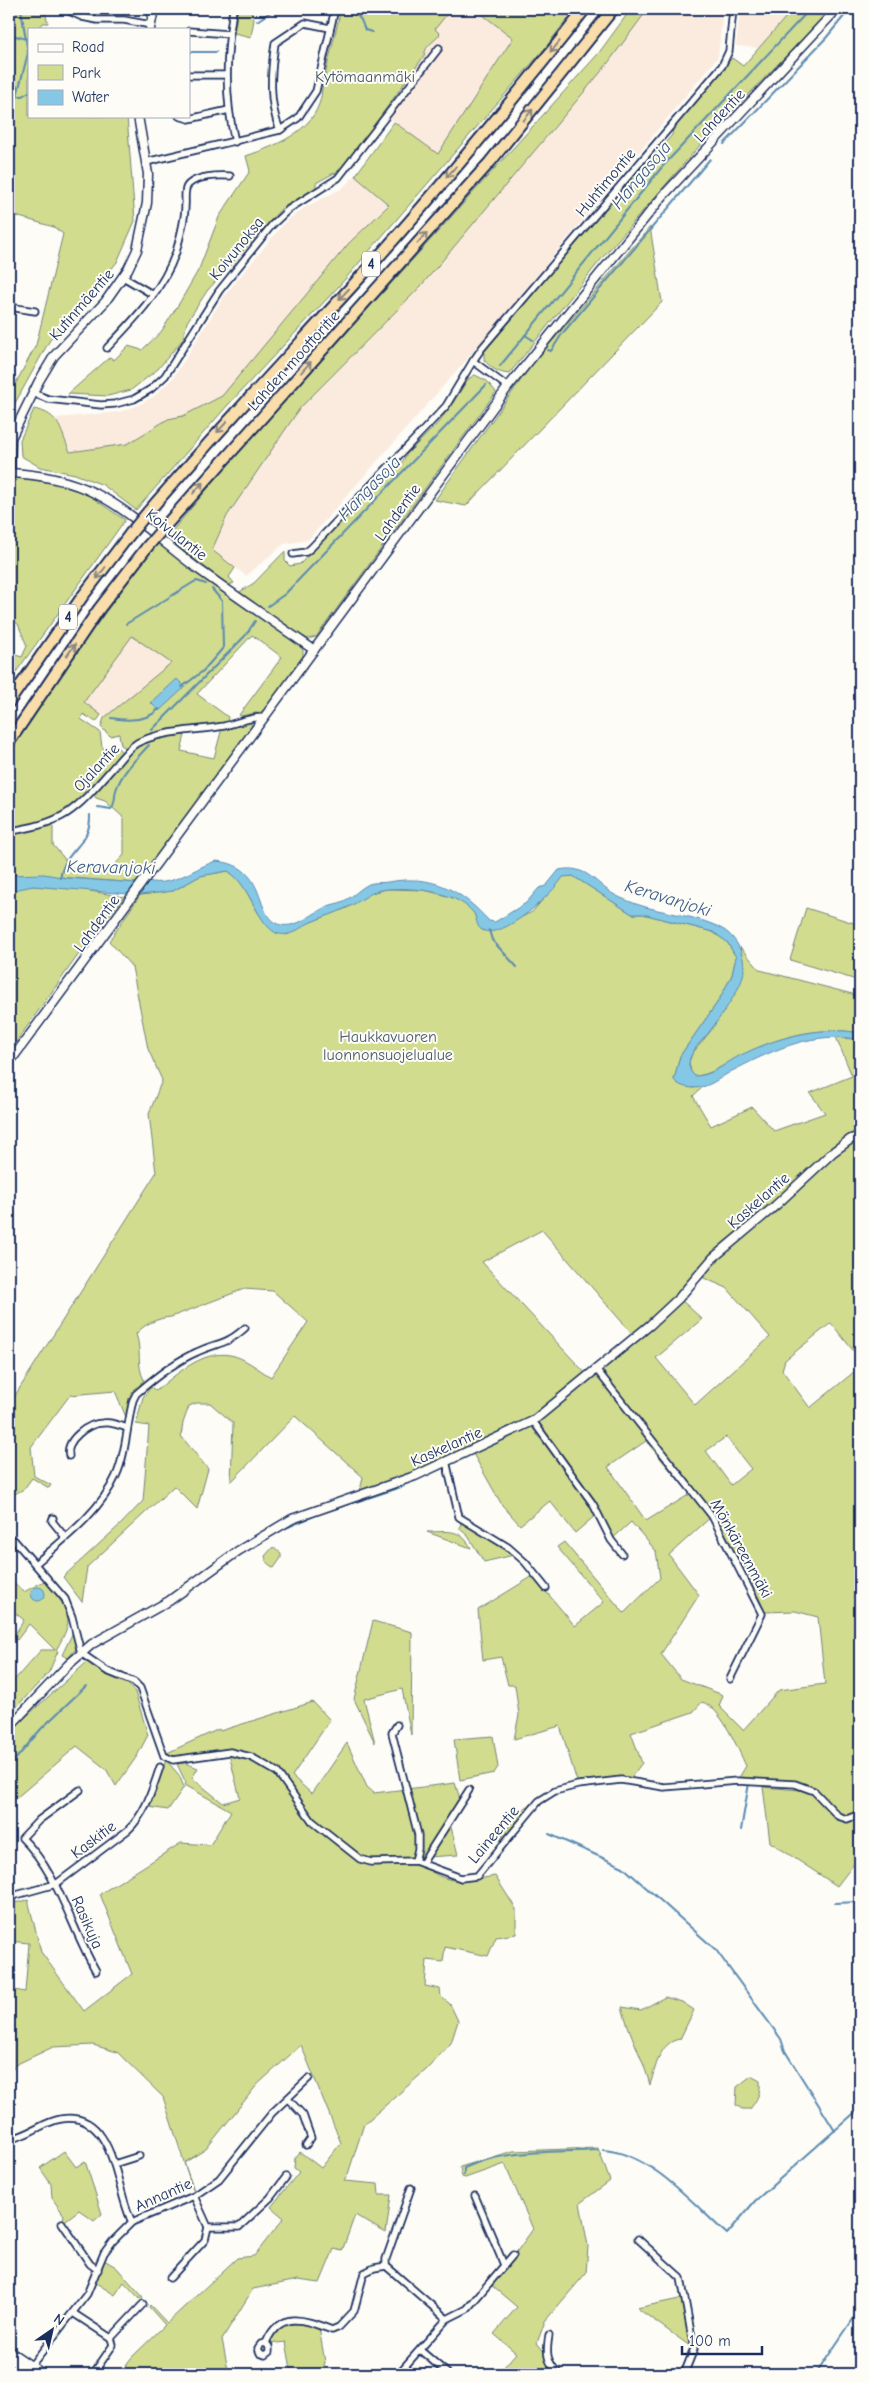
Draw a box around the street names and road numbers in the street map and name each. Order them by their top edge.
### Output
street label: Lahdentie [691,85,749,146]
street label: Huhtimontie [572,145,639,220]
street label: Koivunoksa [206,213,268,284]
road number: 4 [362,252,380,276]
street label: Kutinmäentie [46,265,118,344]
street label: Lahden moottoritie [244,307,343,414]
street label: Lahdentie [371,481,425,545]
street label: Koivulantie [142,505,211,564]
road number: 4 [59,604,77,630]
street label: Ojalantie [70,740,123,795]
street label: Lahdentie [70,892,124,956]
street label: Kaskelantie [724,1169,793,1233]
street label: Kaskelantie [408,1423,485,1471]
street label: Mönkäreenmäki [707,1496,776,1601]
street label: Laineentie [465,1802,523,1867]
street label: Kaskitie [68,1817,120,1862]
street label: Rasikuja [68,1893,107,1952]
street label: Annantie [132,2174,195,2215]

